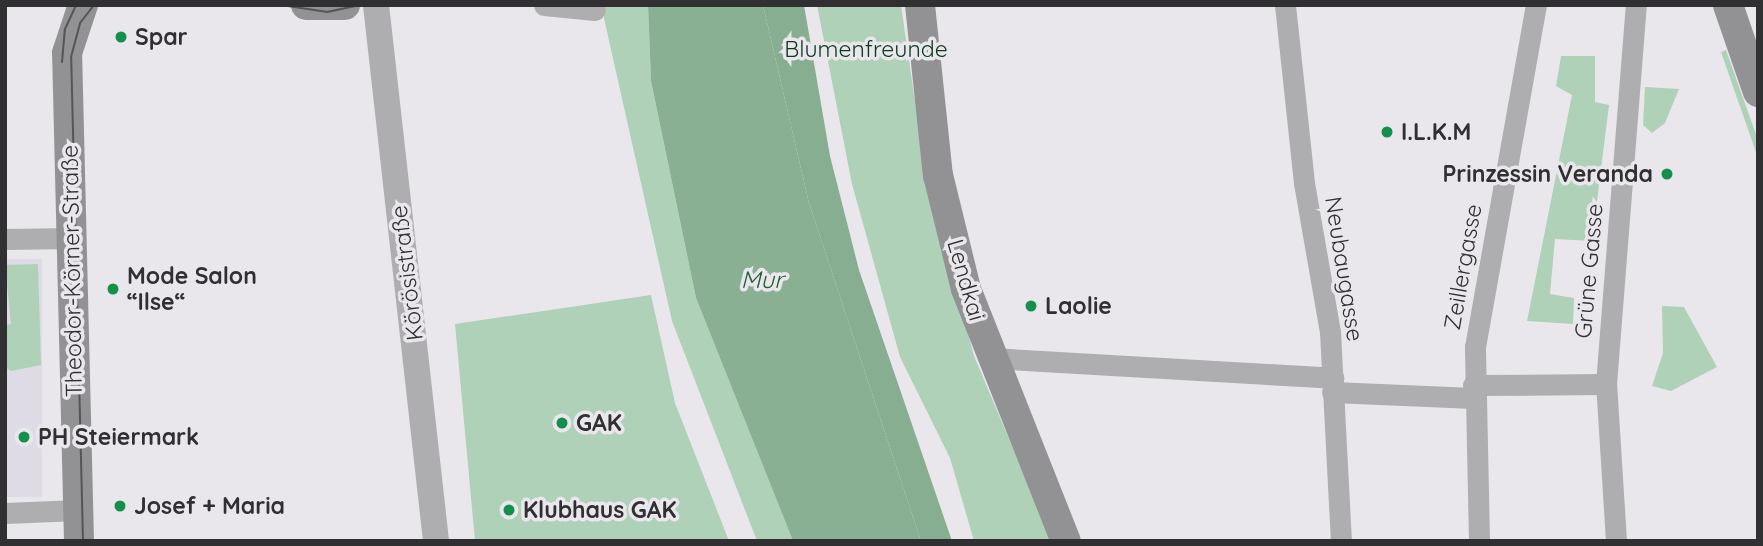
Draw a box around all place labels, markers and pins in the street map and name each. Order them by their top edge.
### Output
place label: Spar [135,23,188,51]
marker: Spar [113,29,129,45]
place label: I.L.K.M [1401,118,1471,146]
marker: I.L.K.M [1379,124,1395,140]
place label: Prinzessin Veranda [1442,160,1653,188]
marker: Prinzessin Veranda [1659,166,1675,182]
place label: Mode Salon “Ilse“ [127,262,257,316]
marker: Mode Salon “Ilse“ [105,281,121,297]
place label: Laolie [1045,292,1112,320]
marker: Laolie [1023,298,1039,314]
place label: GAK [576,409,622,437]
marker: GAK [554,415,570,431]
place label: PH Steiermark [38,423,199,451]
marker: PH Steiermark [16,429,32,445]
place label: Josef + Maria [134,492,285,520]
place label: Klubhaus GAK [523,496,677,524]
marker: Josef + Maria [112,498,128,514]
marker: Klubhaus GAK [501,502,517,518]

